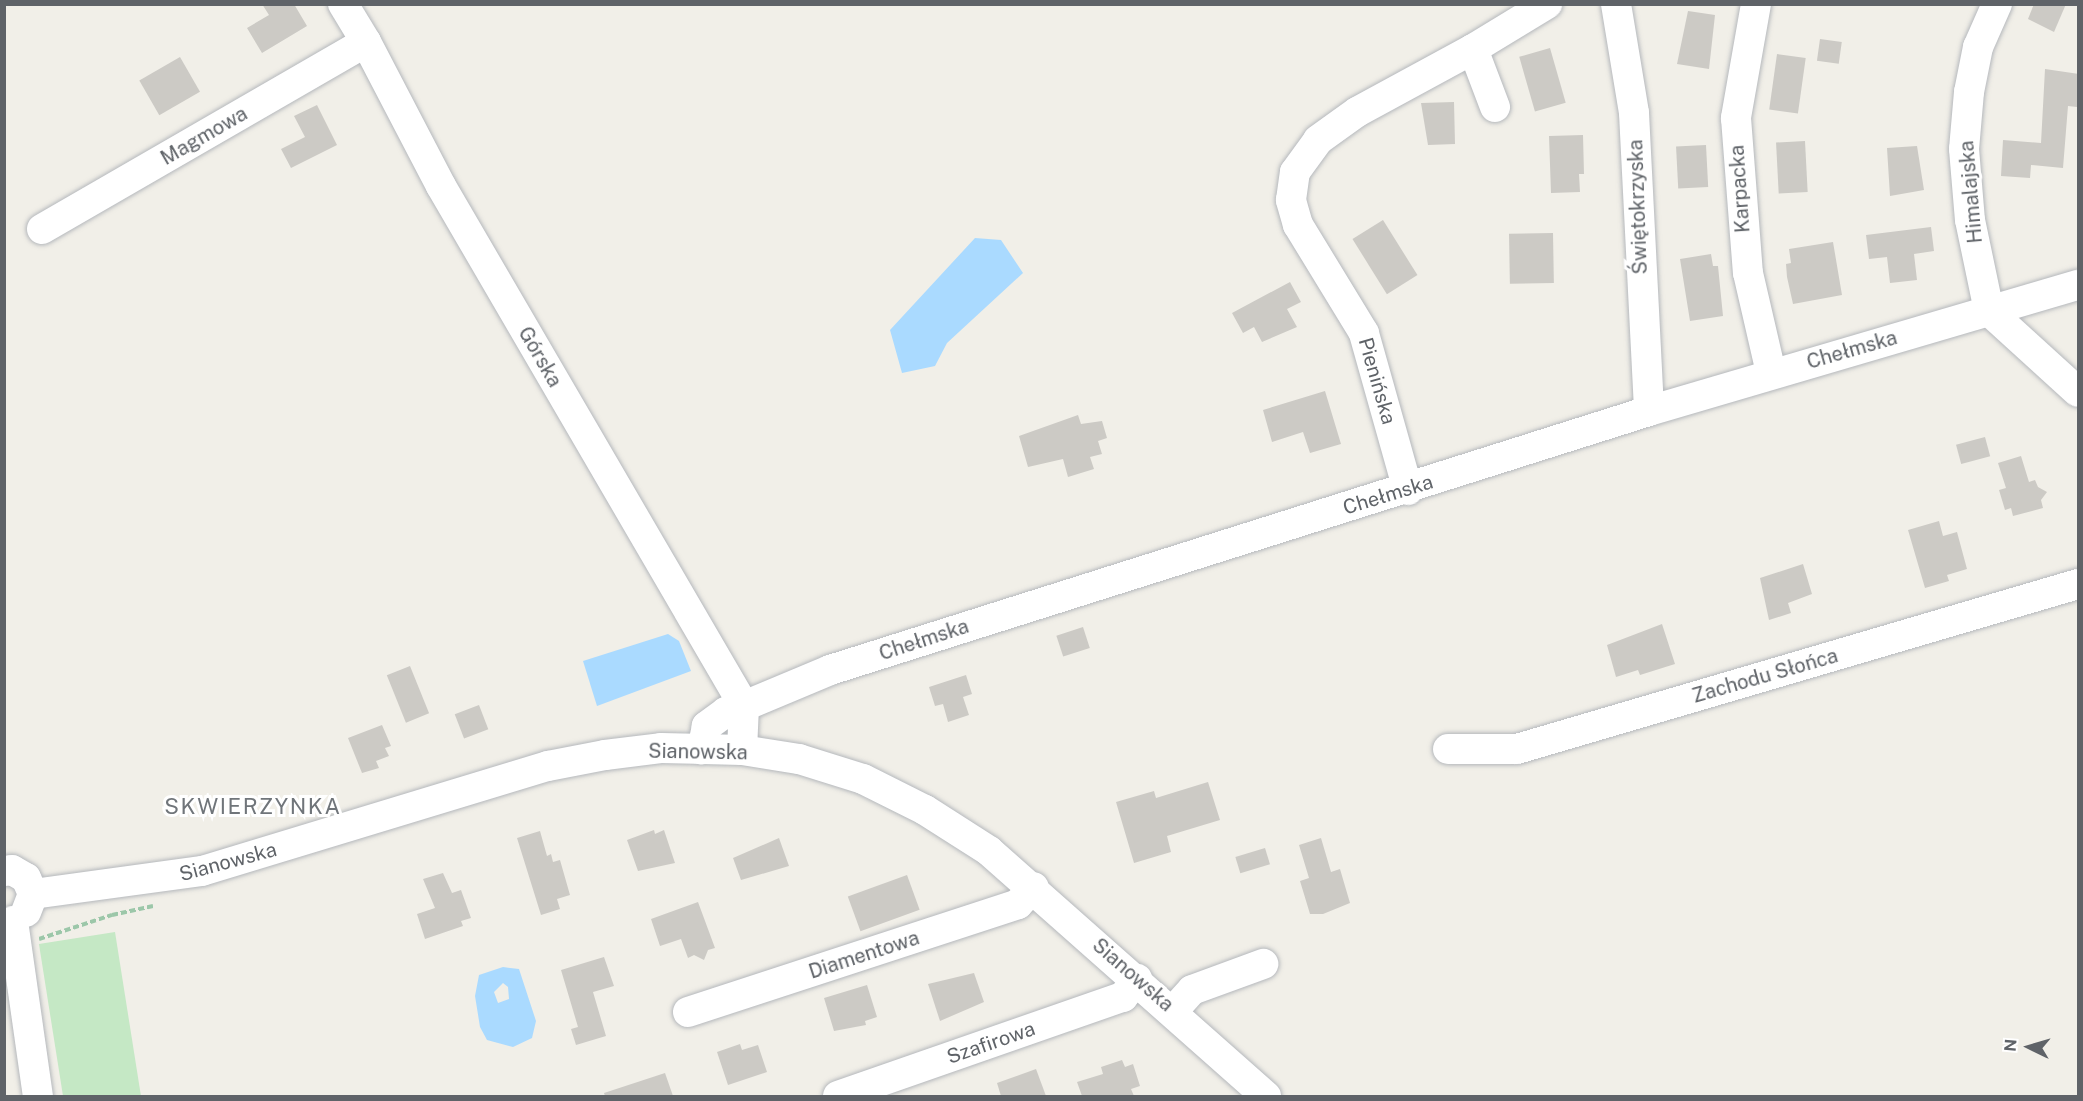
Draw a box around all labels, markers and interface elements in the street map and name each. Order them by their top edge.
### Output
street label: Magmowa [156,102,252,170]
street label: Świętokrzyska [1624,139,1652,275]
street label: Himalajska [1955,140,1987,244]
street label: Karpacka [1725,144,1755,234]
street label: Górska [513,322,567,392]
street label: Chełmska [1804,326,1900,374]
street label: Pienińska [1353,335,1401,427]
street label: Chełmska [1340,470,1436,520]
street label: Chełmska [876,614,972,666]
street label: Zachodu Słońca [1689,644,1841,708]
street label: Sianowska [648,739,748,765]
district label: SKWIERZYNKA [164,794,342,820]
street label: Sianowska [177,838,279,886]
street label: Diamentowa [806,926,922,984]
street label: Sianowska [1088,933,1178,1017]
street label: Szafirowa [944,1017,1038,1069]
north arrow [1999,1017,2059,1077]
text: N [2001,1038,2021,1052]

